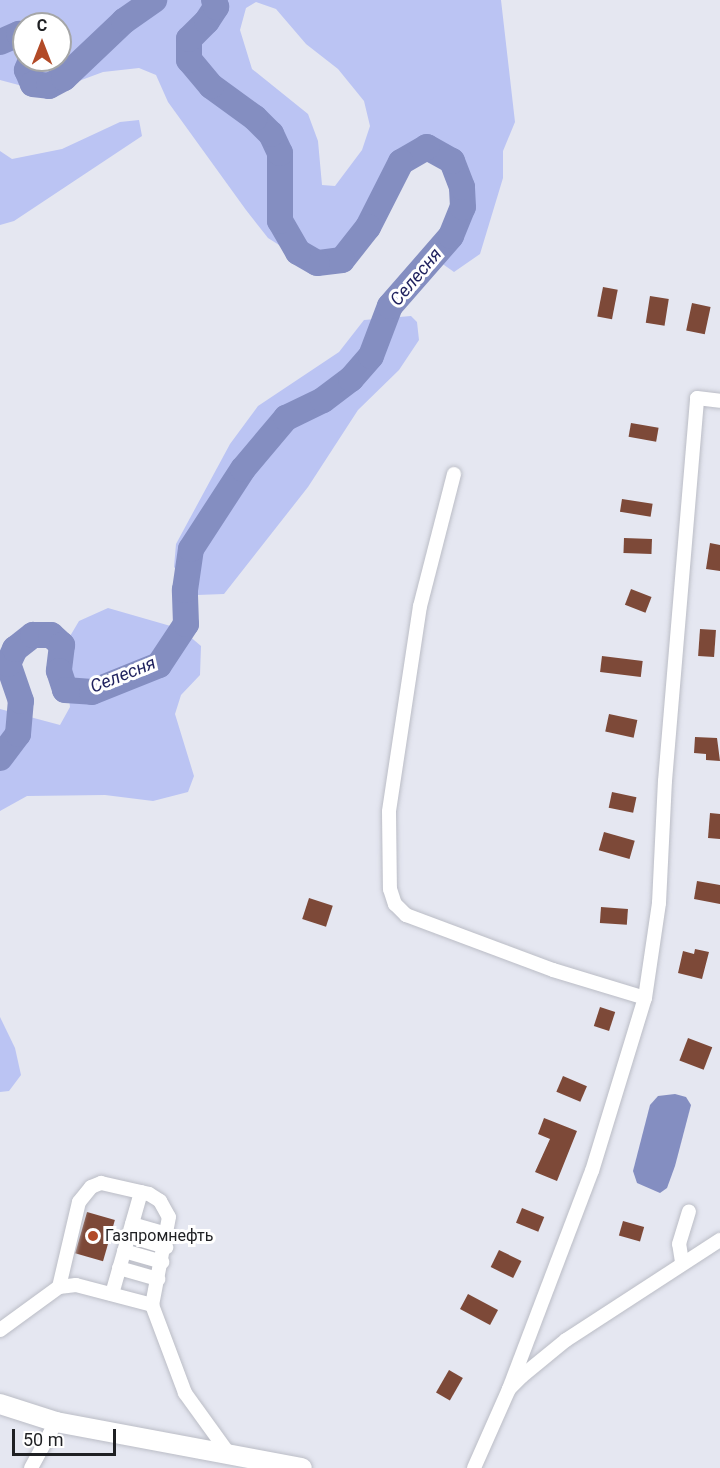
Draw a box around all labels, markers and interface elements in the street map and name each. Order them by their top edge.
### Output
north arrow [12,12,72,72]
text: С [37,16,47,35]
water label: Селесня [386,244,446,310]
water label: Селесня [87,652,159,698]
place label: Газпромнефть [105,1226,213,1246]
marker: Газпромнефть [86,1229,100,1243]
scale bar [15,1417,118,1455]
text: 50 m [23,1429,63,1450]

